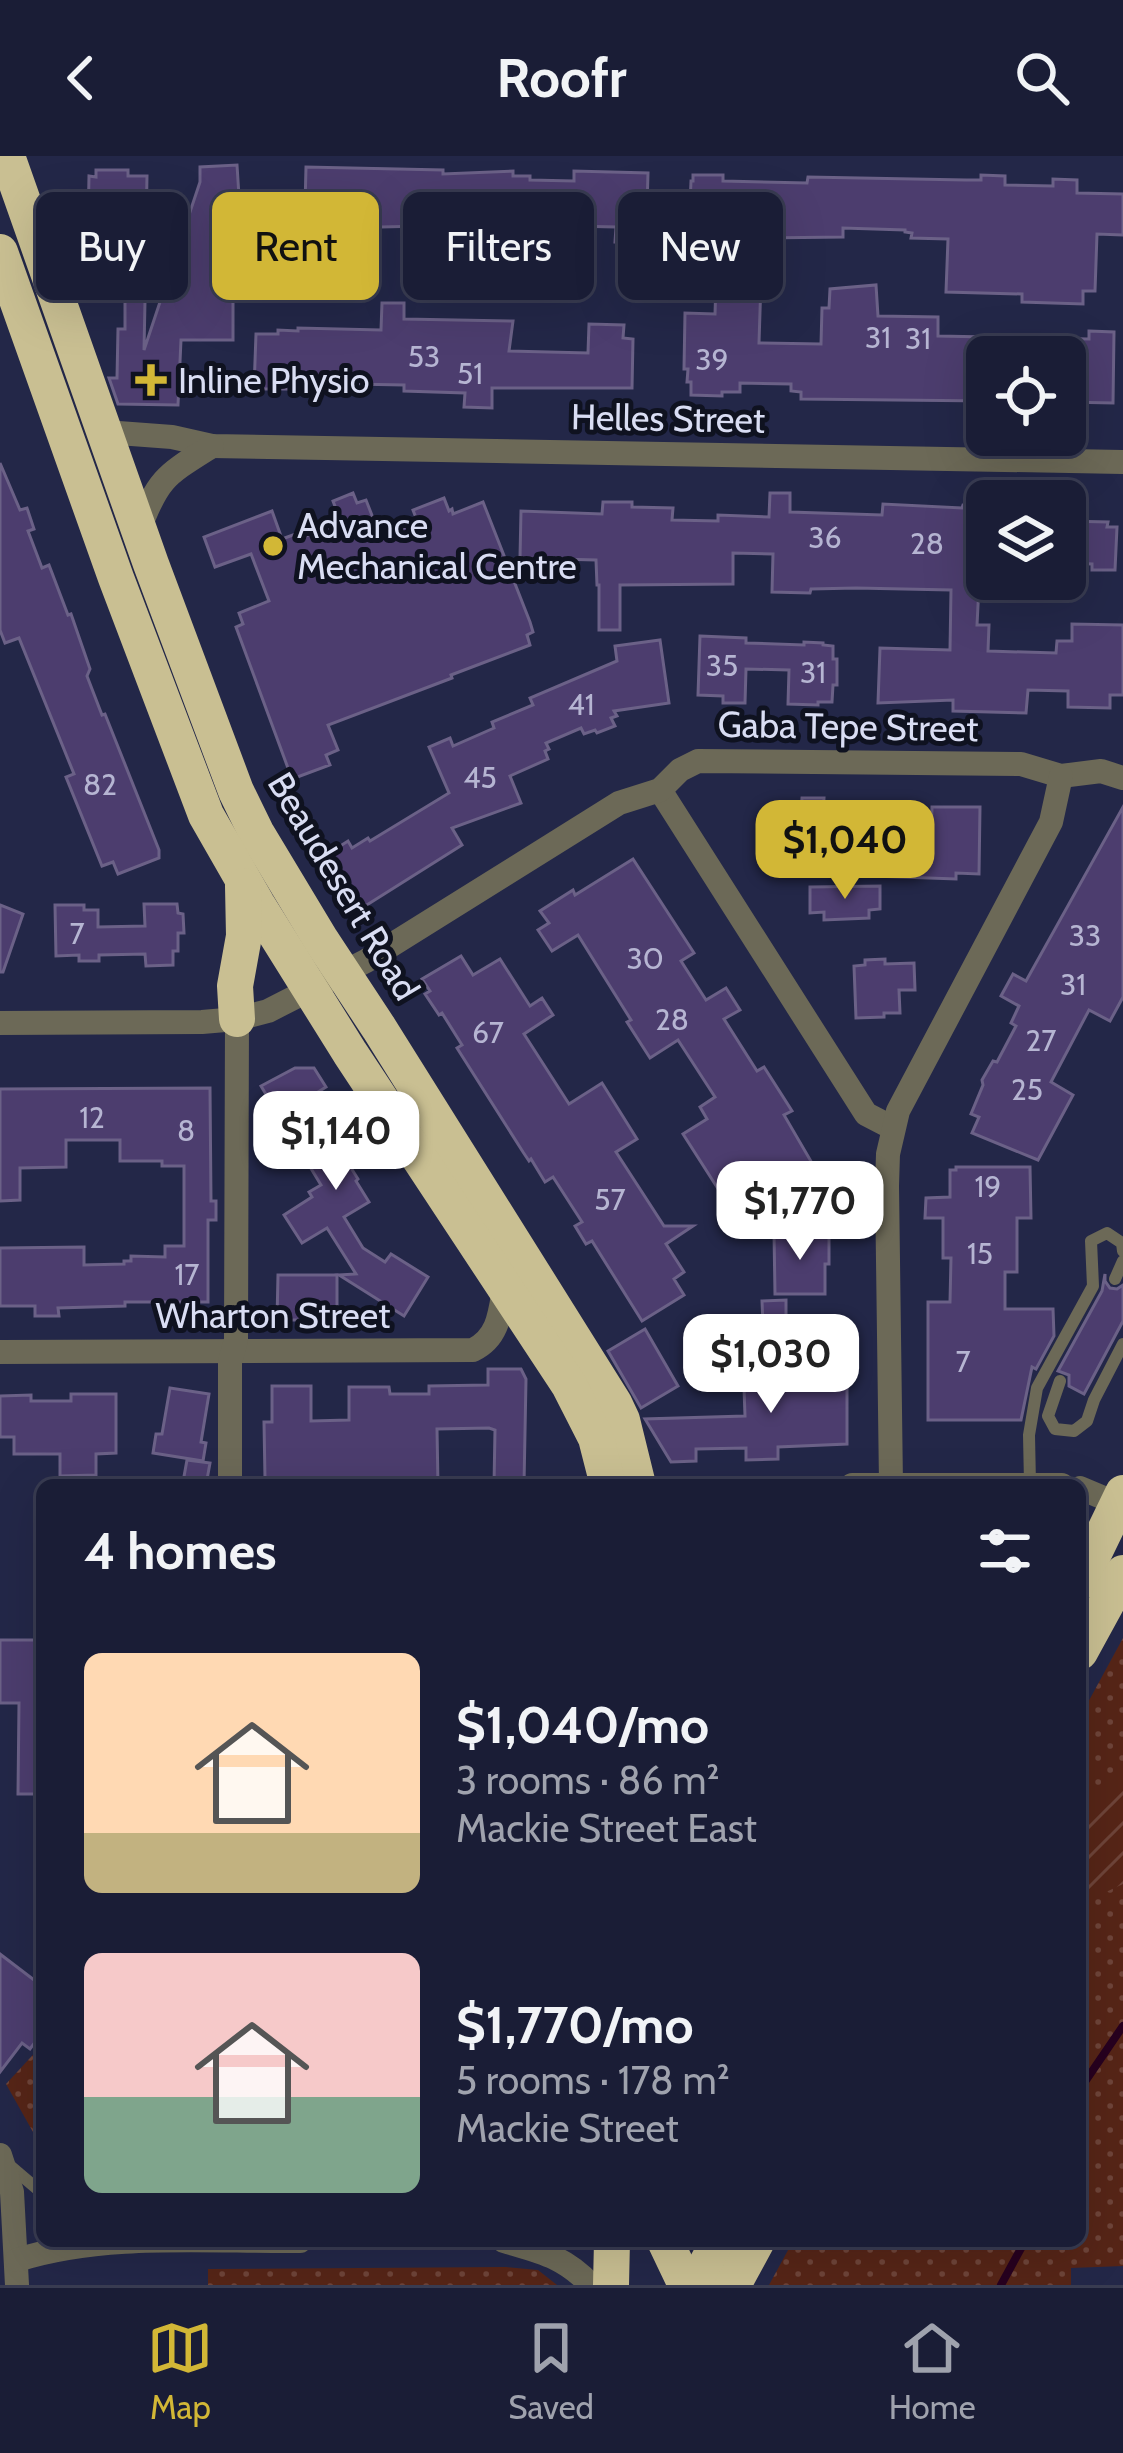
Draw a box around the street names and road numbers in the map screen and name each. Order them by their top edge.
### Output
street label: Helles Street [571,394,765,442]
street label: Gaba Tepe Street [717,702,979,750]
street label: Beaudesert Road [259,764,429,1008]
street label: Wharton Street [156,1293,390,1337]

